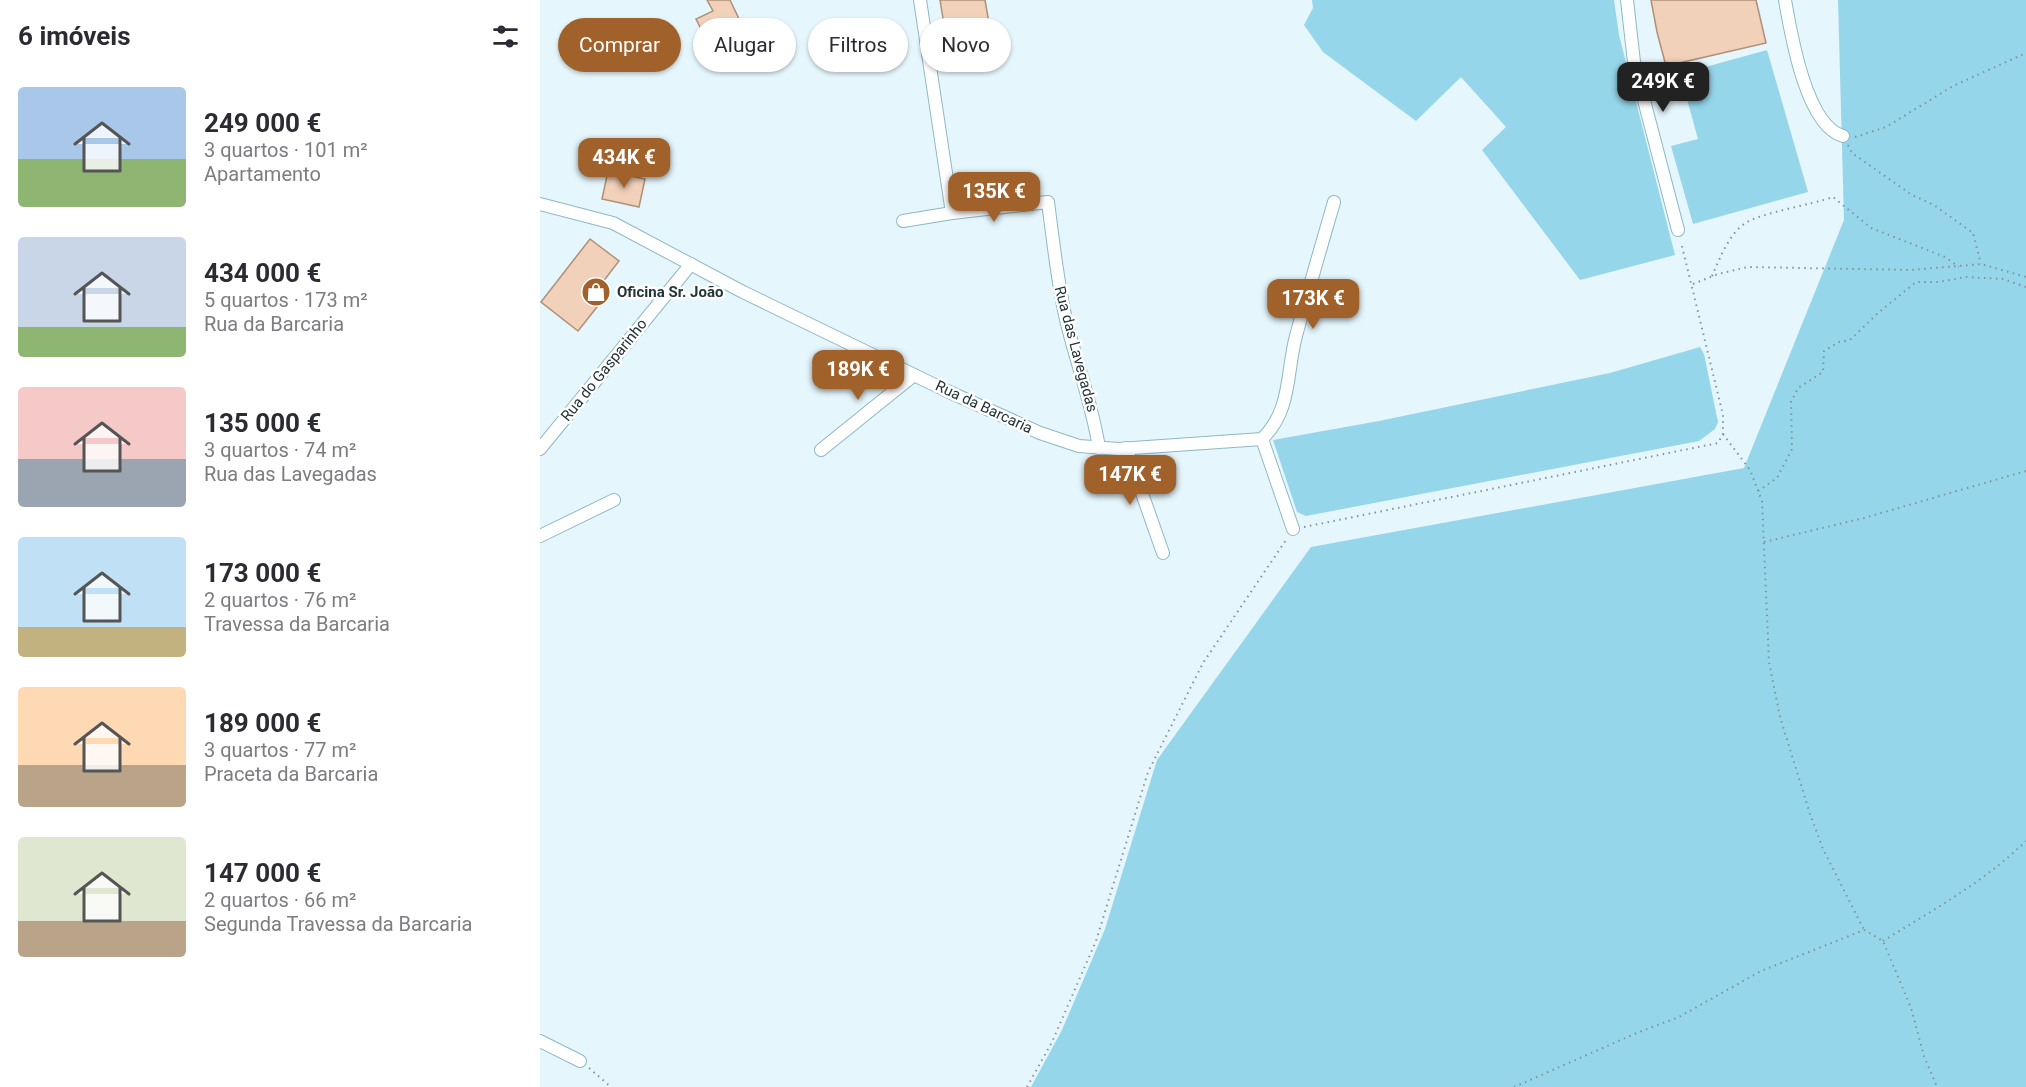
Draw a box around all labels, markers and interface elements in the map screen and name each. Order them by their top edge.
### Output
chip: Comprar [558,18,681,72]
chip: Alugar [693,18,796,72]
chip: Filtros [808,18,908,72]
chip: Novo [920,18,1011,72]
icon: filters [489,20,522,53]
text: 6 imóveis [18,21,131,51]
pin: 249K € [1614,62,1712,113]
text: 249K € [1631,69,1695,93]
text: 249 000 € [204,108,321,138]
icon: home [66,111,138,183]
text: 3 quartos · 101 m² [204,138,368,162]
pin: 434K € [575,138,673,189]
text: 434K € [592,145,656,169]
text: Apartamento [204,162,321,186]
pin: 135K € [945,172,1043,223]
text: 135K € [962,179,1026,203]
text: 434 000 € [204,258,321,288]
icon: home [66,261,138,333]
shop icon: Oficina Sr. João [580,276,612,308]
pin: 173K € [1264,279,1362,330]
place label: Oficina Sr. João [617,283,723,301]
street label: Rua das Lavegadas [1051,284,1101,414]
text: 173K € [1281,286,1345,310]
text: 5 quartos · 173 m² [204,288,368,312]
text: Rua da Barcaria [204,312,344,336]
street label: Rua do Gasparinho [557,315,651,425]
pin: 189K € [809,350,907,401]
text: 189K € [826,357,890,381]
street label: Rua da Barcaria [933,377,1035,437]
text: 135 000 € [204,408,321,438]
icon: home [66,411,138,483]
text: 3 quartos · 74 m² [204,438,356,462]
pin: 147K € [1081,455,1179,506]
text: Rua das Lavegadas [204,462,377,486]
text: 147K € [1098,462,1162,486]
text: 173 000 € [204,558,321,588]
icon: home [66,561,138,633]
text: 2 quartos · 76 m² [204,588,356,612]
text: Travessa da Barcaria [204,612,390,636]
text: 189 000 € [204,708,321,738]
icon: home [66,711,138,783]
text: 3 quartos · 77 m² [204,738,356,762]
text: Praceta da Barcaria [204,762,378,786]
text: 147 000 € [204,858,321,888]
icon: home [66,861,138,933]
text: 2 quartos · 66 m² [204,888,356,912]
text: Segunda Travessa da Barcaria [204,912,472,936]

